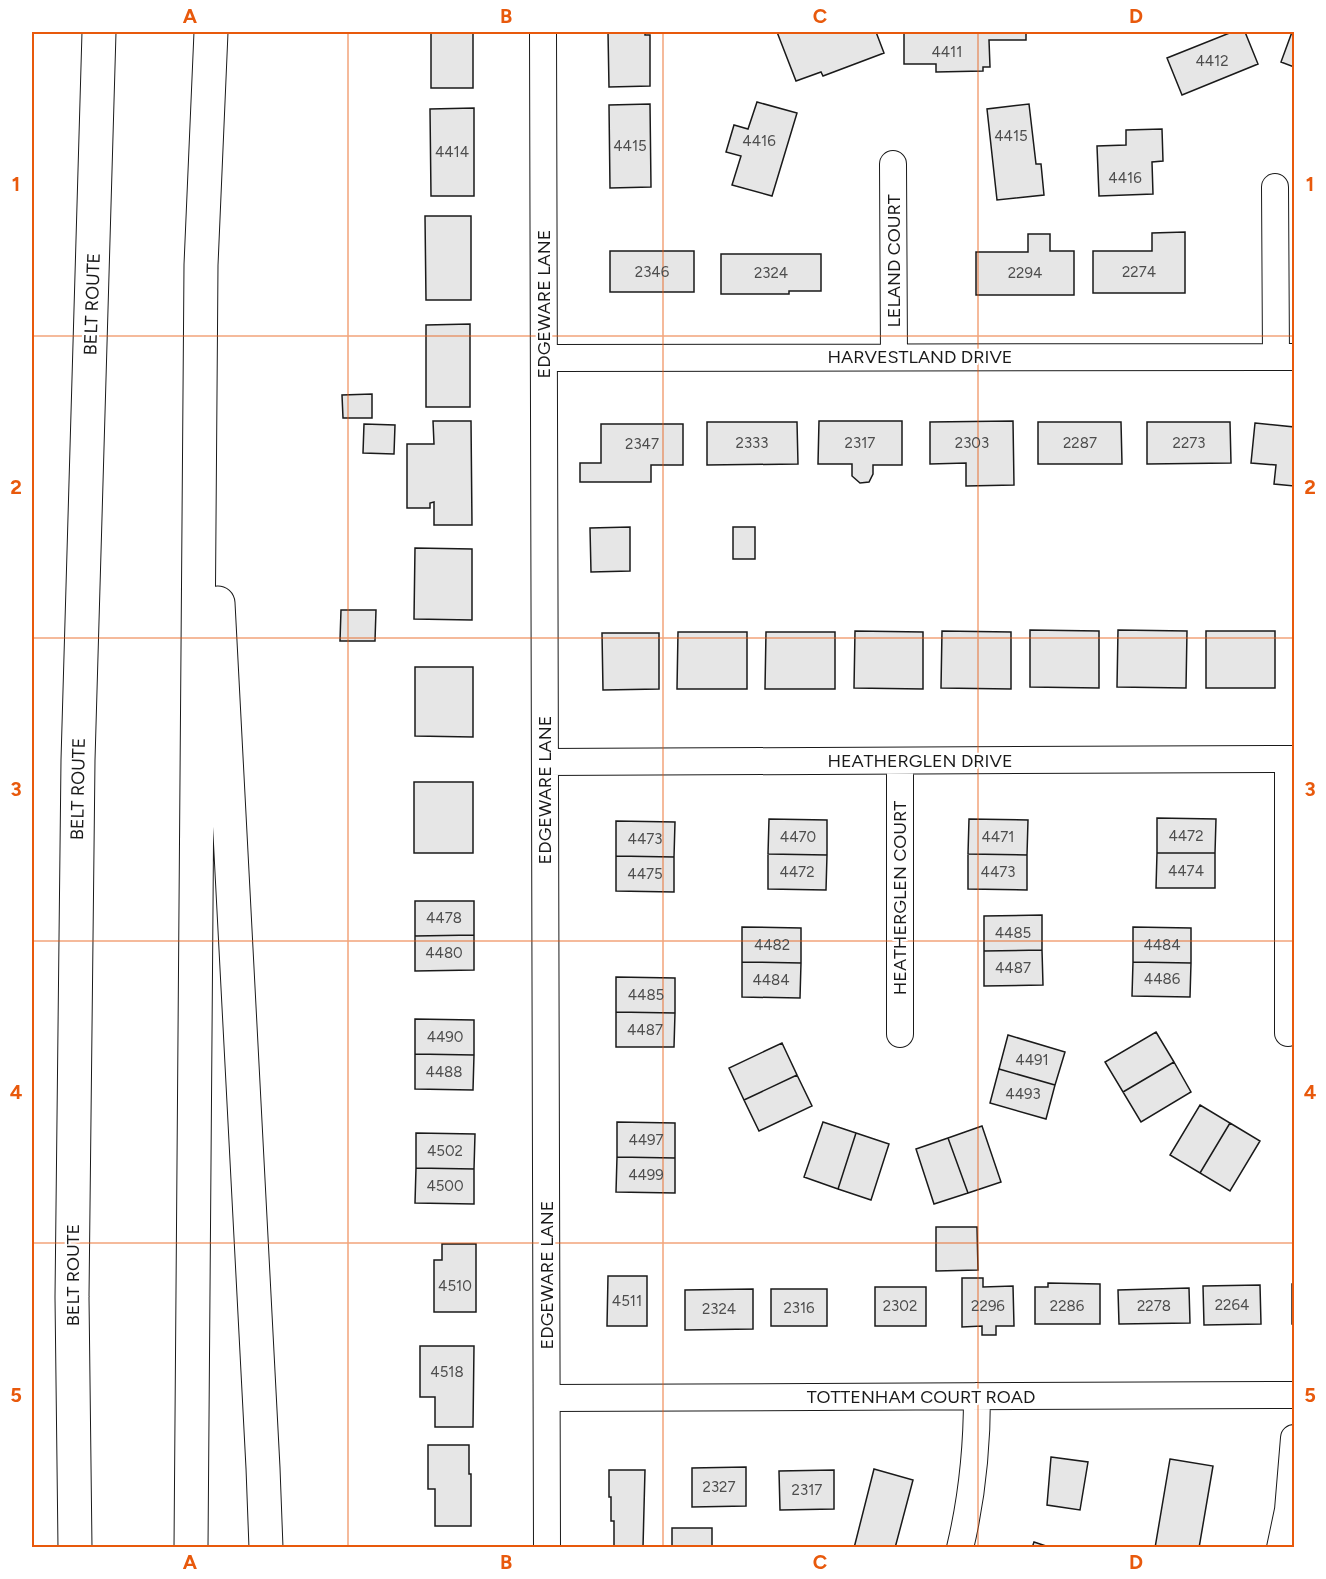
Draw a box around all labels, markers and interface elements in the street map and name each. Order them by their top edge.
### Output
text: A [183,4,198,28]
text: B [500,4,512,28]
text: C [813,4,827,28]
text: D [1129,4,1143,28]
house number: 4411 [931,43,963,61]
house number: 4412 [1195,52,1229,70]
house number: 4415 [994,127,1028,145]
house number: 4416 [742,132,776,150]
house number: 4415 [613,137,647,155]
house number: 4414 [435,143,469,161]
house number: 4416 [1108,169,1142,187]
text: 1 [12,172,20,196]
text: 1 [1306,172,1314,196]
street label: LELAND COURT [883,194,905,328]
street label: EDGEWARE LANE [533,230,555,378]
street label: BELT ROUTE [79,252,105,356]
house number: 2346 [635,263,670,281]
house number: 2274 [1122,263,1156,281]
house number: 2324 [754,264,788,282]
house number: 2294 [1008,264,1042,282]
street label: HARVESTLAND DRIVE [827,346,1013,368]
house number: 2333 [736,434,768,452]
house number: 2317 [845,434,875,452]
house number: 2303 [955,434,989,452]
house number: 2287 [1063,434,1097,452]
house number: 2273 [1173,434,1206,452]
house number: 2347 [625,435,659,453]
text: 2 [10,475,22,499]
text: 2 [1304,475,1316,499]
street label: EDGEWARE LANE [534,716,556,864]
street label: BELT ROUTE [66,738,90,840]
street label: HEATHERGLEN DRIVE [827,750,1013,772]
text: 3 [10,777,22,801]
text: 3 [1304,777,1316,801]
street label: HEATHERGLEN COURT [889,801,911,995]
house number: 4472 [1168,827,1204,845]
house number: 4470 [780,828,816,846]
house number: 4471 [982,828,1014,846]
house number: 4473 [628,830,662,848]
house number: 4474 [1168,862,1204,880]
house number: 4472 [779,863,815,881]
house number: 4473 [981,863,1015,881]
house number: 4475 [627,865,663,883]
house number: 4478 [426,909,462,927]
house number: 4485 [995,924,1031,942]
house number: 4482 [754,936,790,954]
house number: 4484 [1143,936,1181,954]
house number: 4480 [425,944,463,962]
house number: 4487 [995,959,1031,977]
house number: 4486 [1144,970,1181,988]
house number: 4484 [752,971,790,989]
house number: 4485 [628,986,664,1004]
house number: 4487 [627,1021,663,1039]
house number: 4490 [427,1028,463,1046]
house number: 4491 [1015,1051,1049,1069]
house number: 4488 [425,1063,463,1081]
text: 4 [10,1080,23,1104]
text: 4 [1304,1080,1317,1104]
house number: 4493 [1005,1085,1041,1103]
house number: 4497 [628,1131,664,1149]
house number: 4502 [427,1142,463,1160]
house number: 4499 [628,1166,664,1184]
house number: 4500 [426,1177,464,1195]
street label: EDGEWARE LANE [536,1201,558,1349]
street label: BELT ROUTE [62,1224,84,1326]
house number: 4510 [438,1277,472,1295]
house number: 4511 [612,1292,642,1310]
house number: 2264 [1215,1296,1249,1314]
house number: 2302 [883,1297,917,1315]
house number: 2296 [971,1297,1005,1315]
house number: 2286 [1050,1297,1085,1315]
house number: 2278 [1137,1297,1171,1315]
house number: 2316 [783,1299,815,1317]
house number: 2324 [702,1300,736,1318]
house number: 4518 [430,1363,464,1381]
text: 5 [10,1383,22,1407]
text: 5 [1304,1383,1316,1407]
street label: TOTTENHAM COURT ROAD [807,1386,1035,1408]
house number: 2327 [703,1478,736,1496]
house number: 2317 [792,1481,822,1499]
text: A [183,1550,198,1574]
text: B [500,1550,512,1574]
text: C [813,1550,827,1574]
text: D [1129,1550,1143,1574]

